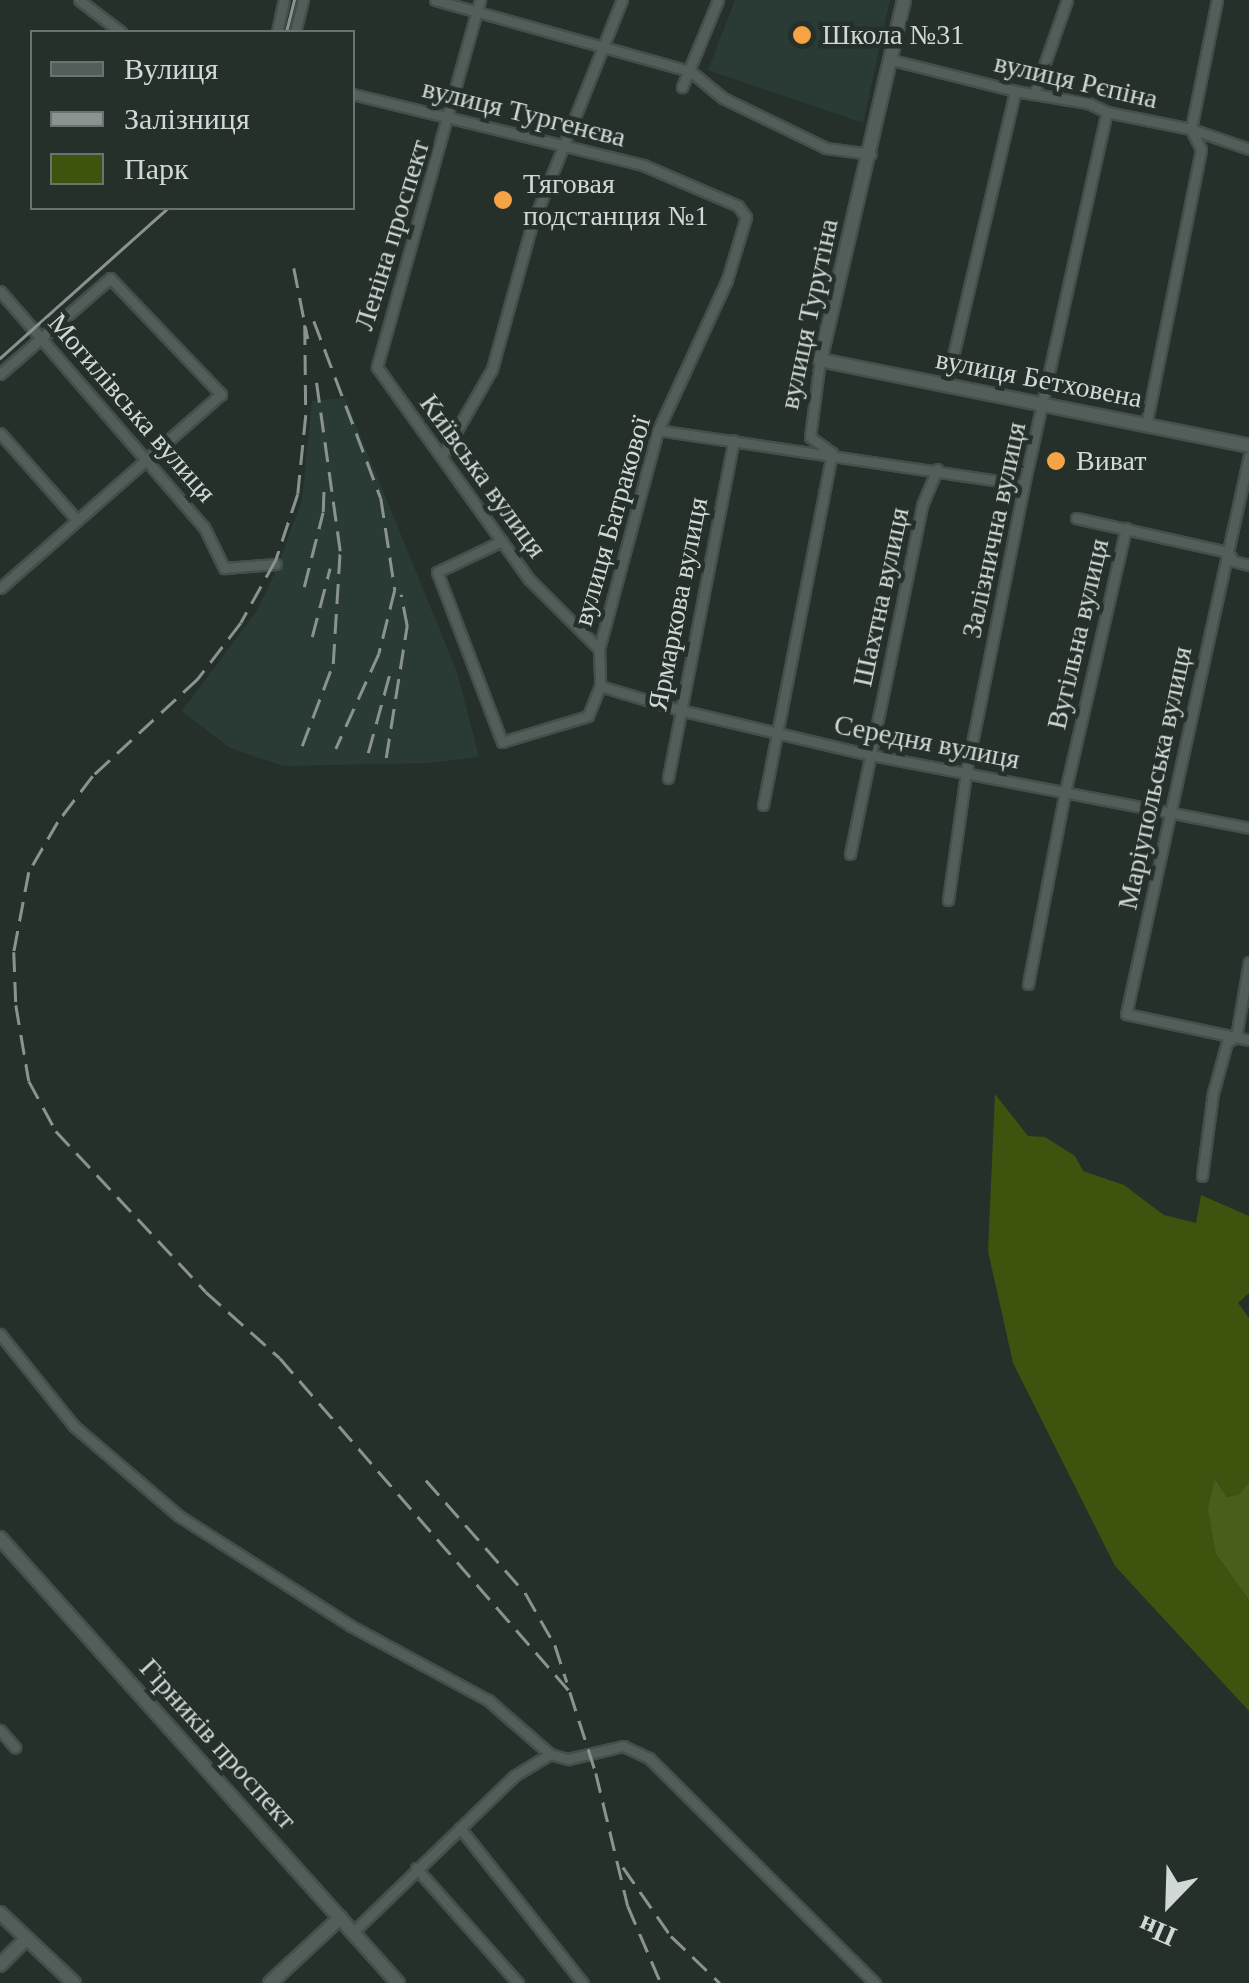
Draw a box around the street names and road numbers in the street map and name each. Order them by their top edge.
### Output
street label: вулиця Рєпіна [991,46,1161,116]
street label: вулиця Тургенєва [419,71,629,155]
street label: Леніна проспект [347,136,437,334]
street label: вулиця Турутіна [772,216,846,412]
street label: Могилівська вулиця [41,307,223,509]
street label: вулиця Бетховена [933,343,1145,415]
street label: Київська вулиця [412,388,554,564]
street label: вулиця Батракової [566,412,658,630]
street label: Залізнична вулиця [955,419,1033,641]
street label: Ярмаркова вулиця [641,495,715,713]
street label: Шахтна вулиця [846,504,916,690]
street label: Вугільна вулиця [1040,535,1116,733]
street label: Маріупольська вулиця [1111,643,1199,913]
street label: Середня вулиця [831,708,1023,776]
street label: Гірників проспект [132,1652,304,1836]

